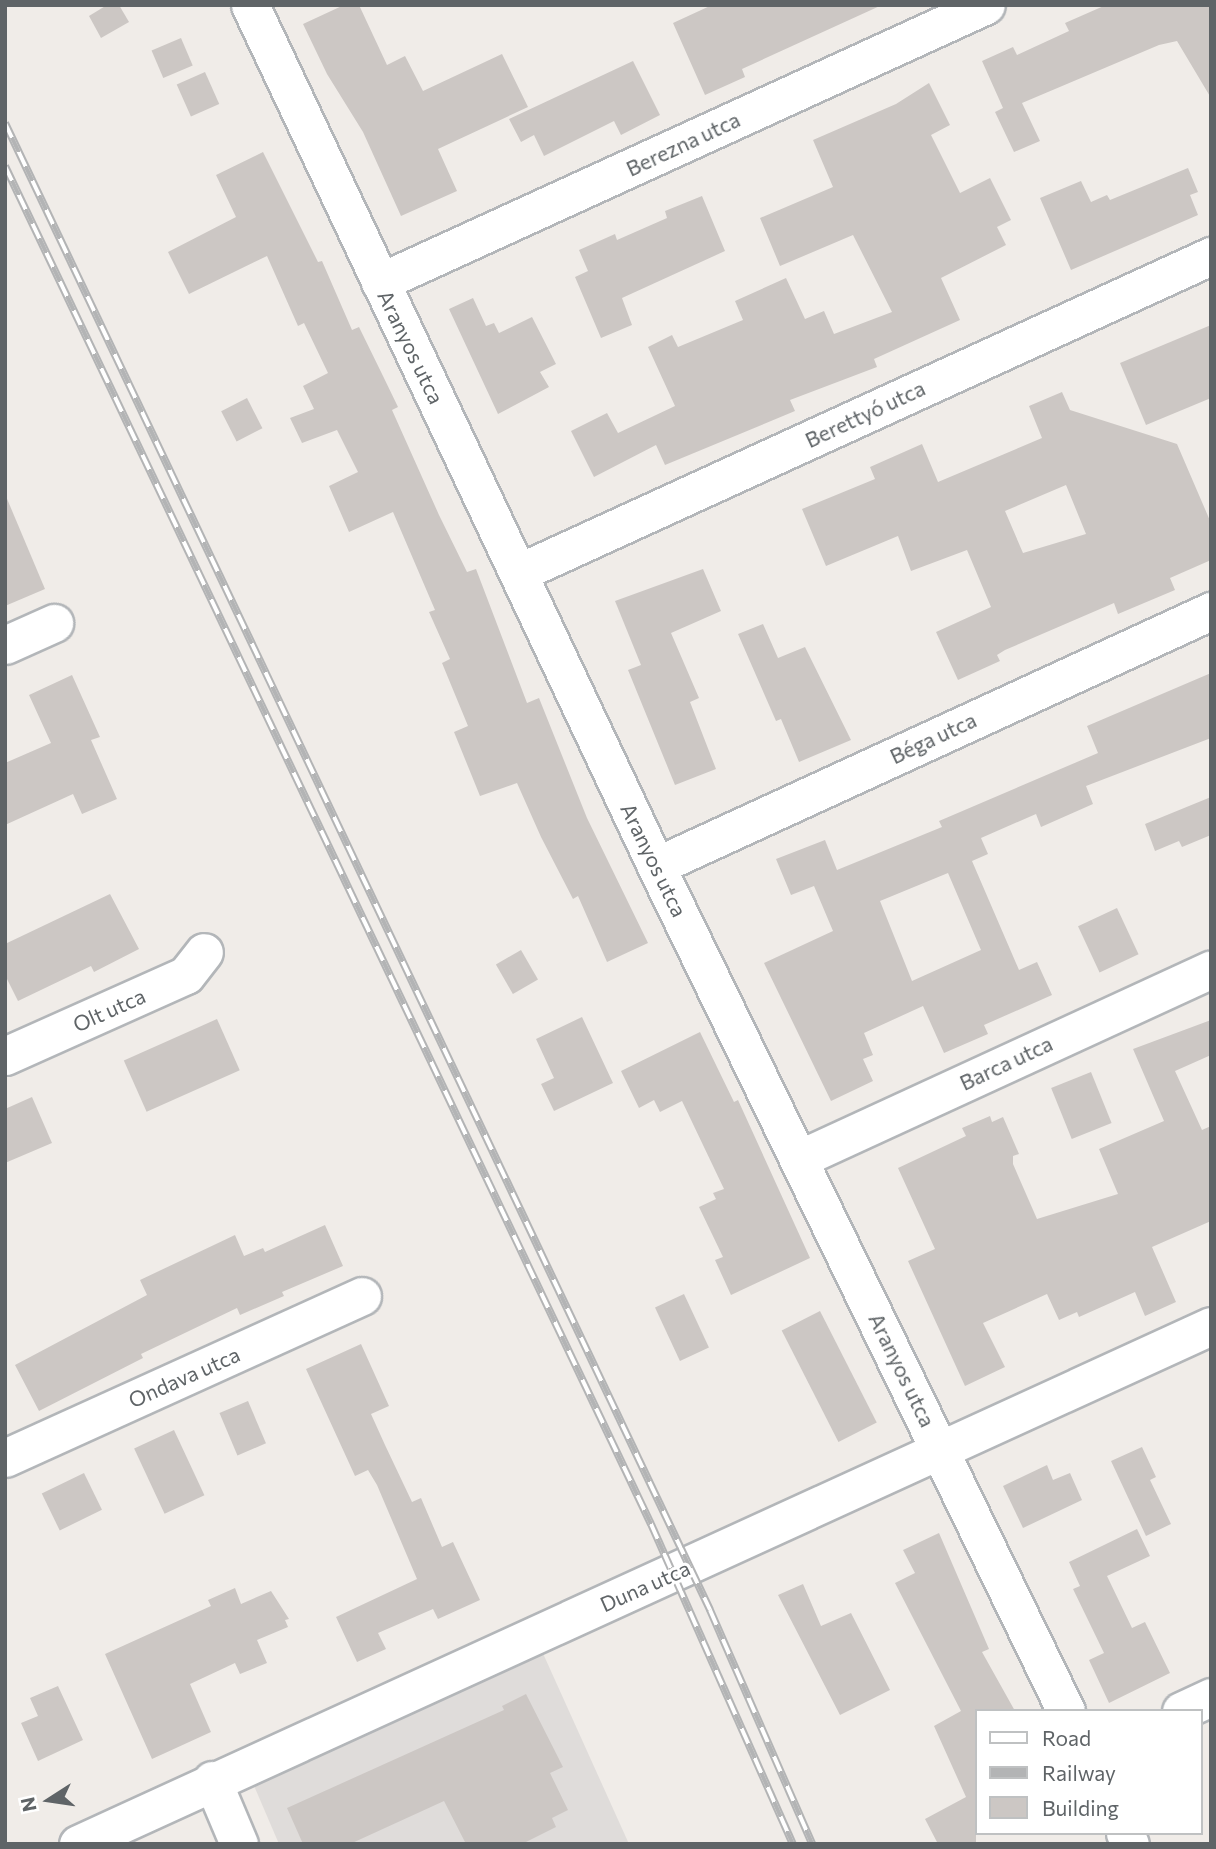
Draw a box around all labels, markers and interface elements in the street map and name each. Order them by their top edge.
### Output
street label: Berezna utca [622,107,744,181]
street label: Aranyos utca [373,286,449,408]
street label: Berettyó utca [801,375,929,453]
street label: Béga utca [886,707,980,769]
street label: Aranyos utca [616,799,692,921]
street label: Olt utca [69,983,149,1037]
street label: Barca utca [956,1031,1056,1095]
street label: Aranyos utca [864,1309,940,1431]
street label: Ondava utca [124,1341,244,1413]
street label: Duna utca [596,1555,694,1617]
legend [974,1709,1202,1835]
text: Road [1042,1725,1091,1750]
text: Railway [1042,1760,1116,1785]
north arrow [14,1765,84,1835]
text: N [15,1795,41,1814]
text: Building [1042,1795,1119,1820]

